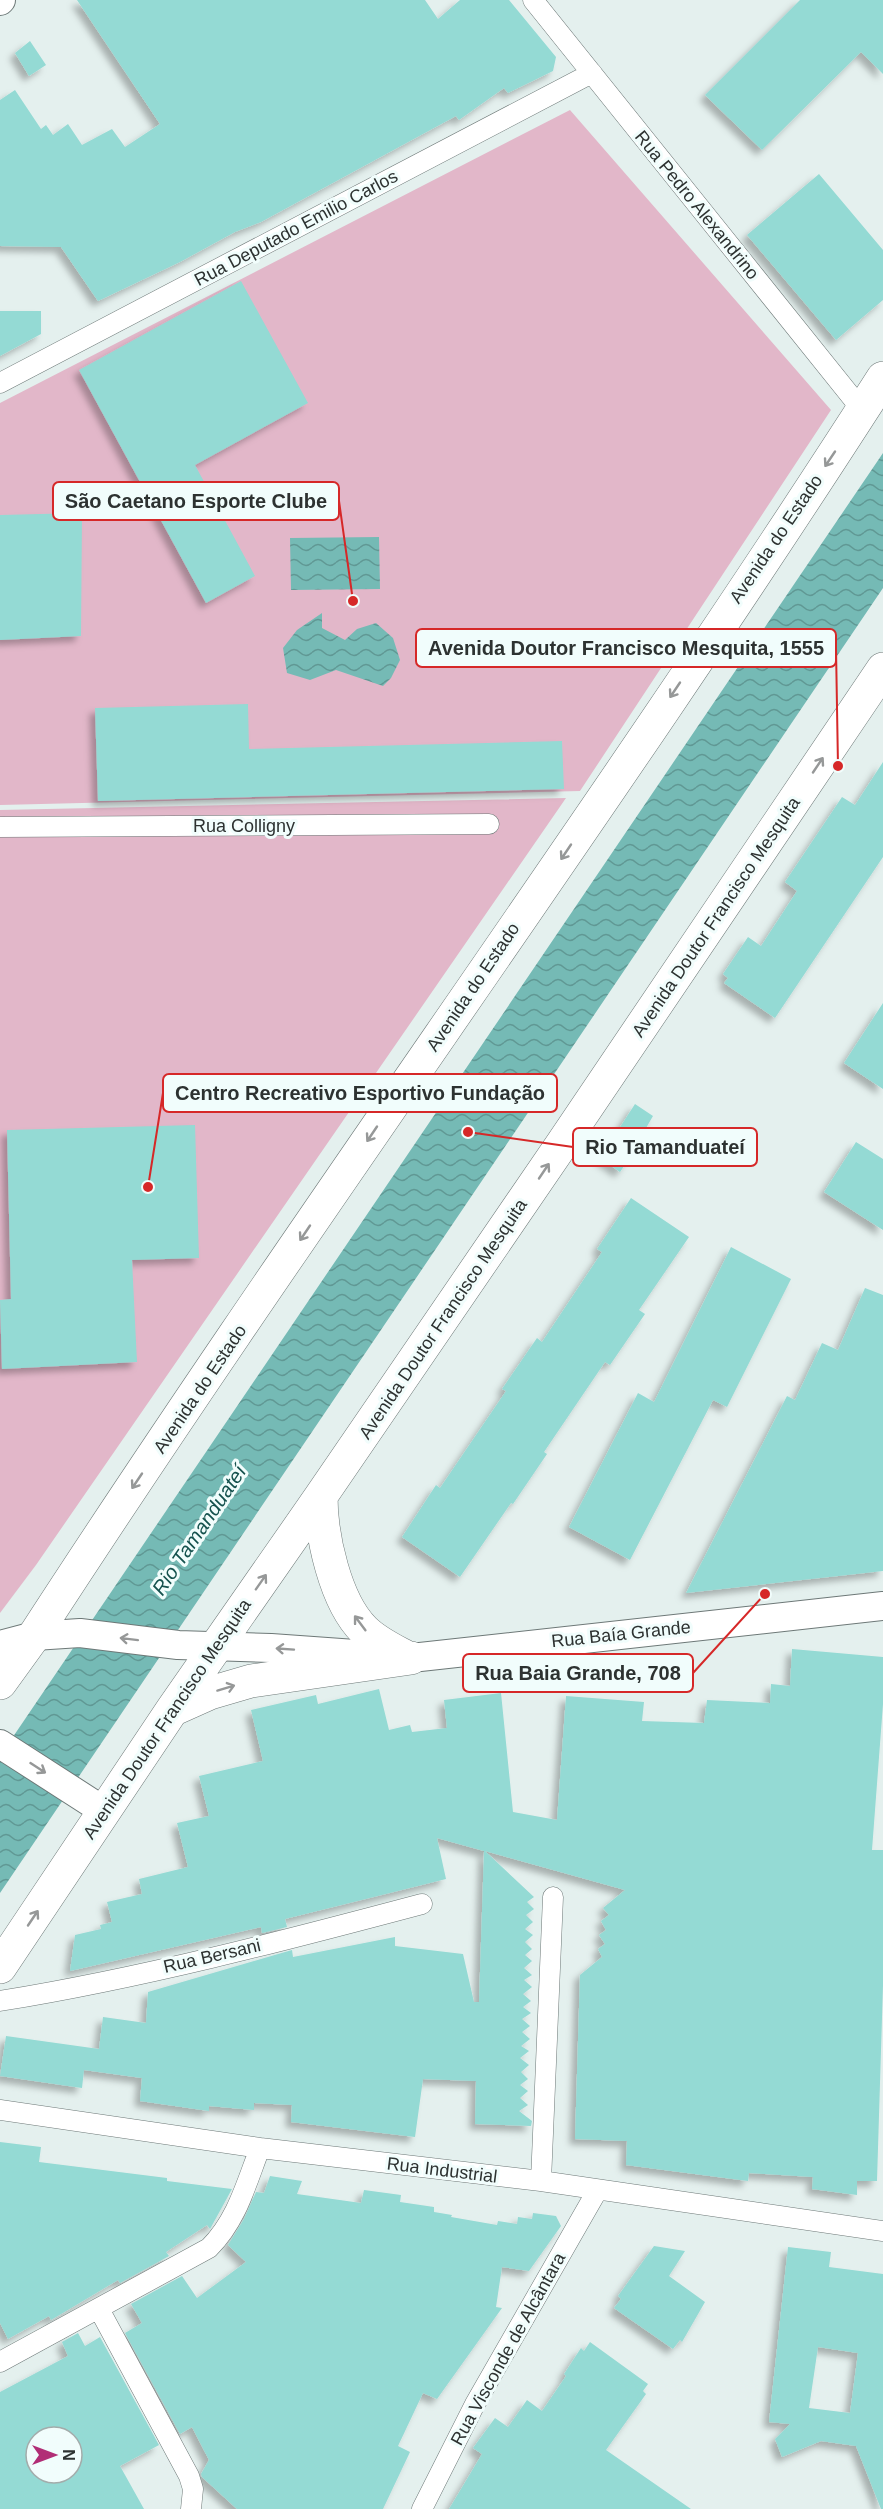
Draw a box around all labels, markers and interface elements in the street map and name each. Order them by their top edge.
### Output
street label: Rua Pedro Alexandrino [631,127,763,283]
street label: Rua Deputado Emilio Carlos [191,166,401,290]
one-way arrow [824,450,836,466]
street label: Avenida do Estado [726,471,826,607]
callout: São Caetano Esporte Clube [53,482,339,520]
text: São Caetano Esporte Clube [65,490,327,512]
callout: Avenida Doutor Francisco Mesquita, 1555 [416,629,836,667]
text: Avenida Doutor Francisco Mesquita, 1555 [428,637,824,659]
one-way arrow [669,682,681,698]
one-way arrow [812,758,824,774]
street label: Avenida Doutor Francisco Mesquita [628,793,804,1041]
street label: Rua Colligny [193,816,295,836]
one-way arrow [560,843,572,860]
street label: Avenida do Estado [423,919,523,1055]
callout: Centro Recreativo Esportivo Fundação [163,1074,557,1112]
text: Centro Recreativo Esportivo Fundação [175,1082,545,1104]
one-way arrow [366,1126,378,1142]
callout: Rio Tamanduateí [573,1128,757,1166]
text: Rio Tamanduateí [585,1136,746,1158]
one-way arrow [538,1163,550,1179]
street label: Avenida Doutor Francisco Mesquita [355,1195,531,1443]
one-way arrow [299,1224,311,1241]
street label: Avenida do Estado [150,1321,250,1457]
water label: Rio Tamanduateí [147,1459,252,1599]
one-way arrow [131,1473,143,1489]
one-way arrow [255,1574,267,1590]
street label: Avenida Doutor Francisco Mesquita [79,1595,255,1843]
one-way arrow [353,1616,366,1632]
street label: Rua Baía Grande [550,1617,692,1651]
one-way arrow [120,1633,139,1644]
one-way arrow [275,1644,295,1655]
callout: Rua Baia Grande, 708 [463,1654,693,1692]
text: Rua Baia Grande, 708 [475,1662,681,1684]
one-way arrow [216,1682,235,1693]
one-way arrow [29,1763,46,1775]
one-way arrow [27,1911,39,1927]
street label: Rua Bersani [161,1935,263,1977]
street label: Rua Industrial [386,2153,498,2187]
street label: Rua Visconde de Alcântara [447,2248,570,2449]
north arrow [24,2425,84,2485]
text: N [60,2449,77,2461]

